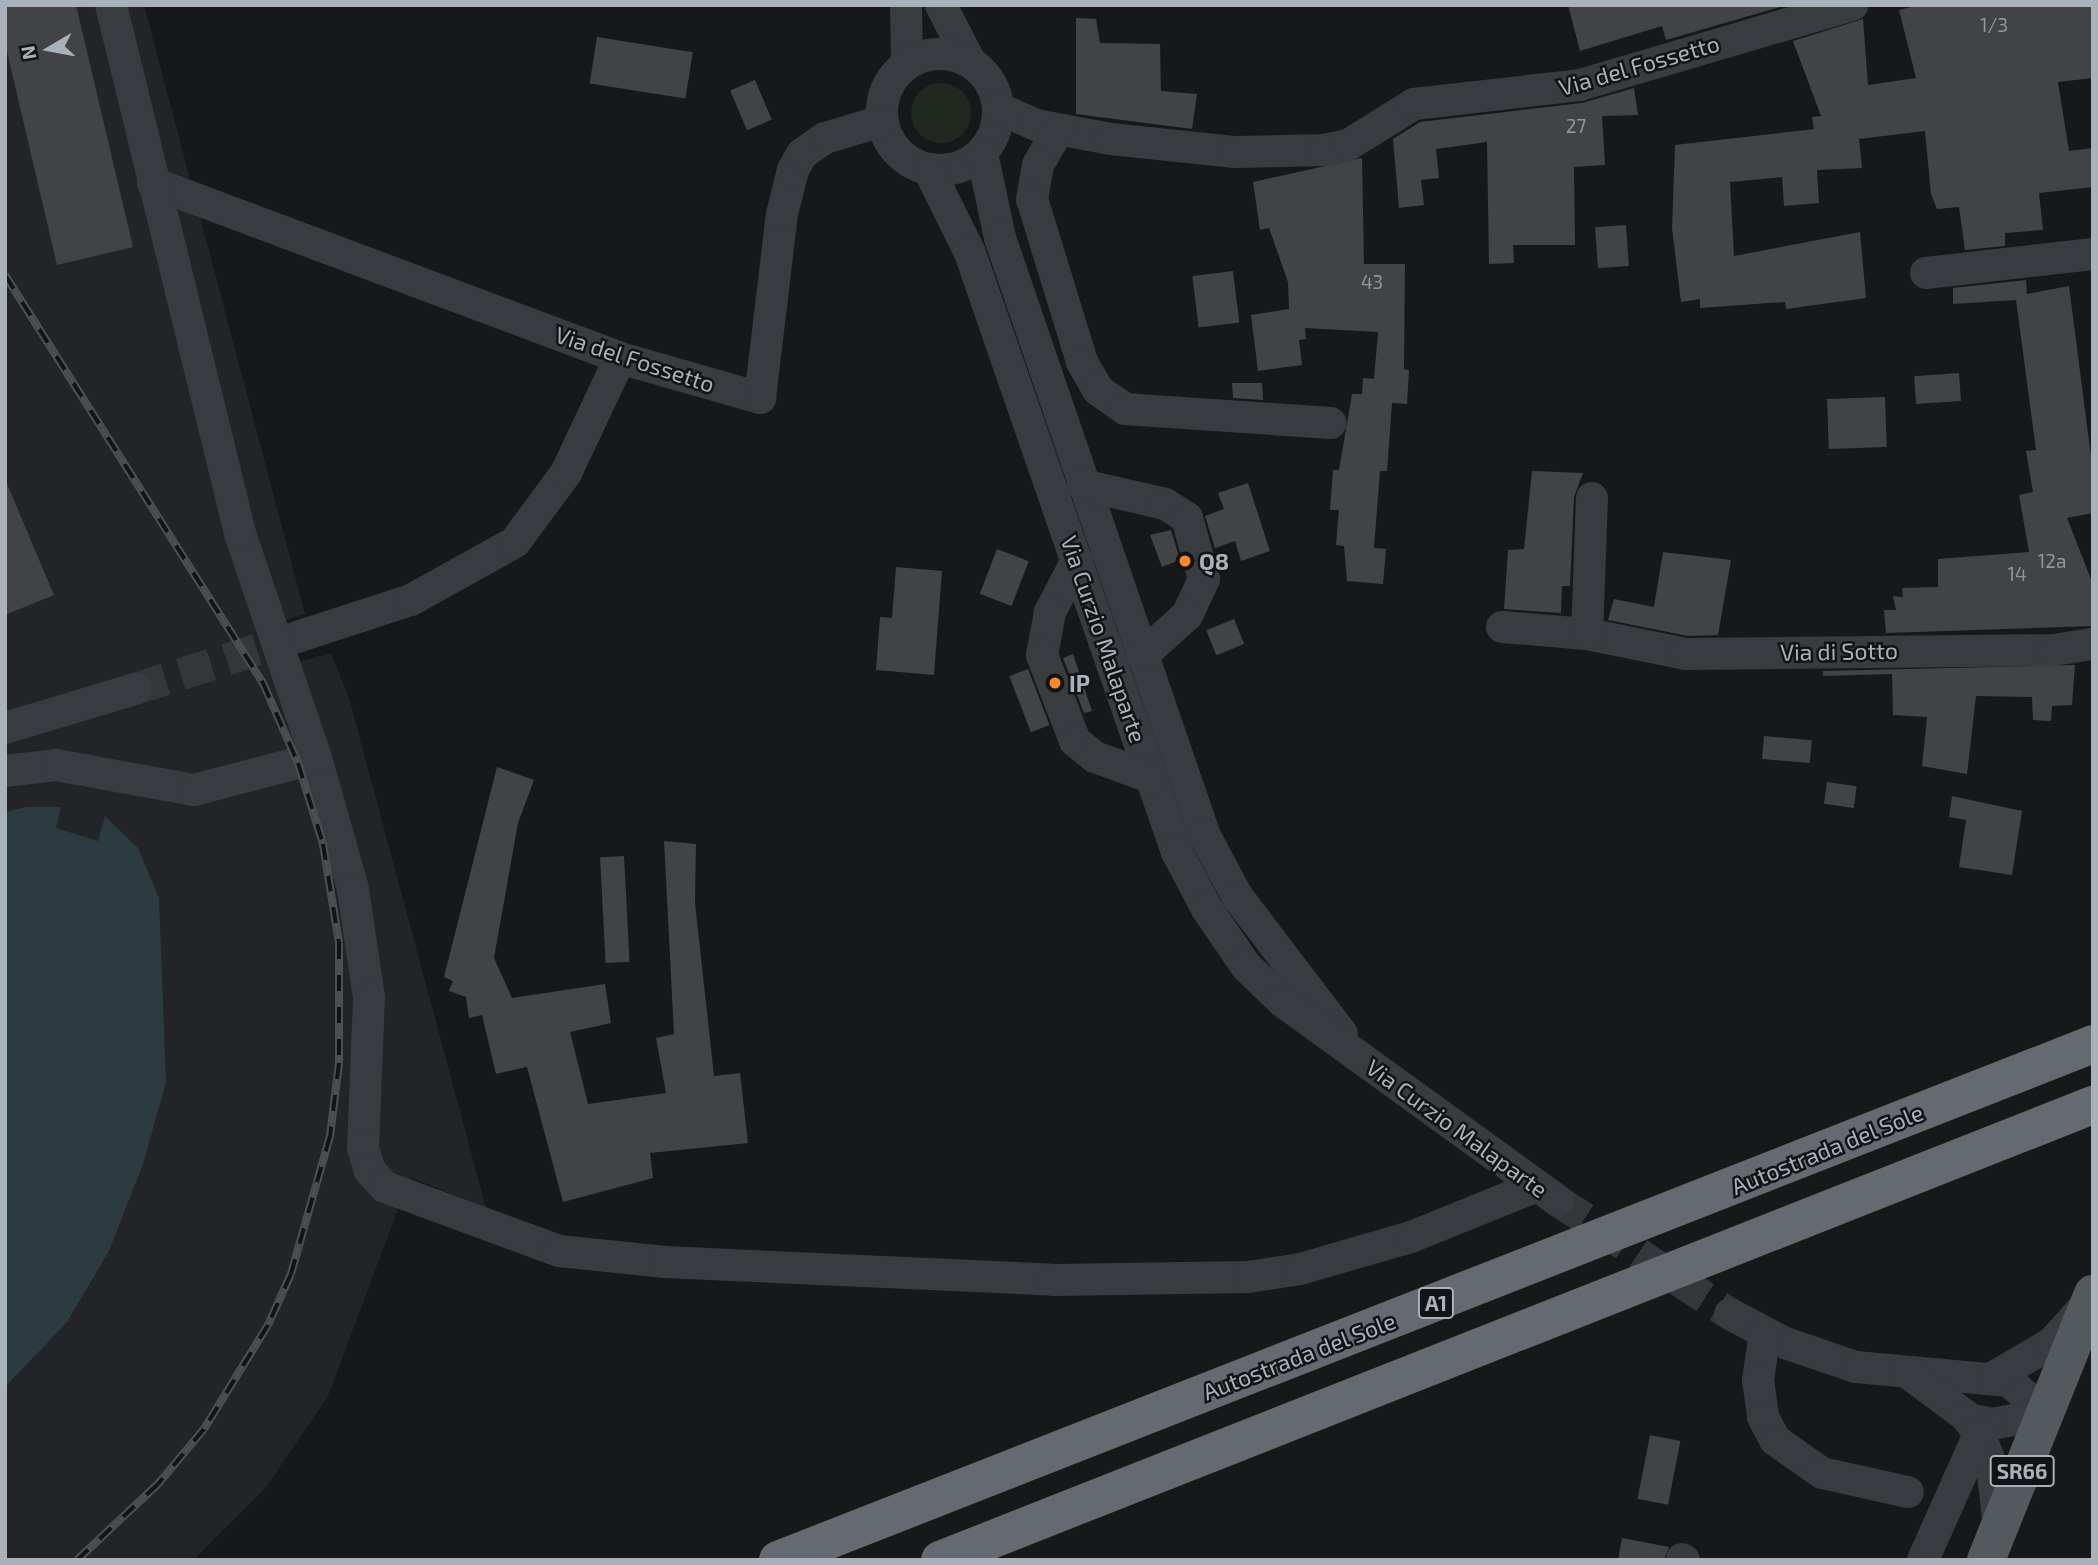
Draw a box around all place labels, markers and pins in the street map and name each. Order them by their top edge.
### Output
place label: Q8 [1199,547,1229,575]
marker: Q8 [1177,553,1193,569]
place label: IP [1069,669,1090,697]
marker: IP [1047,675,1063,691]

